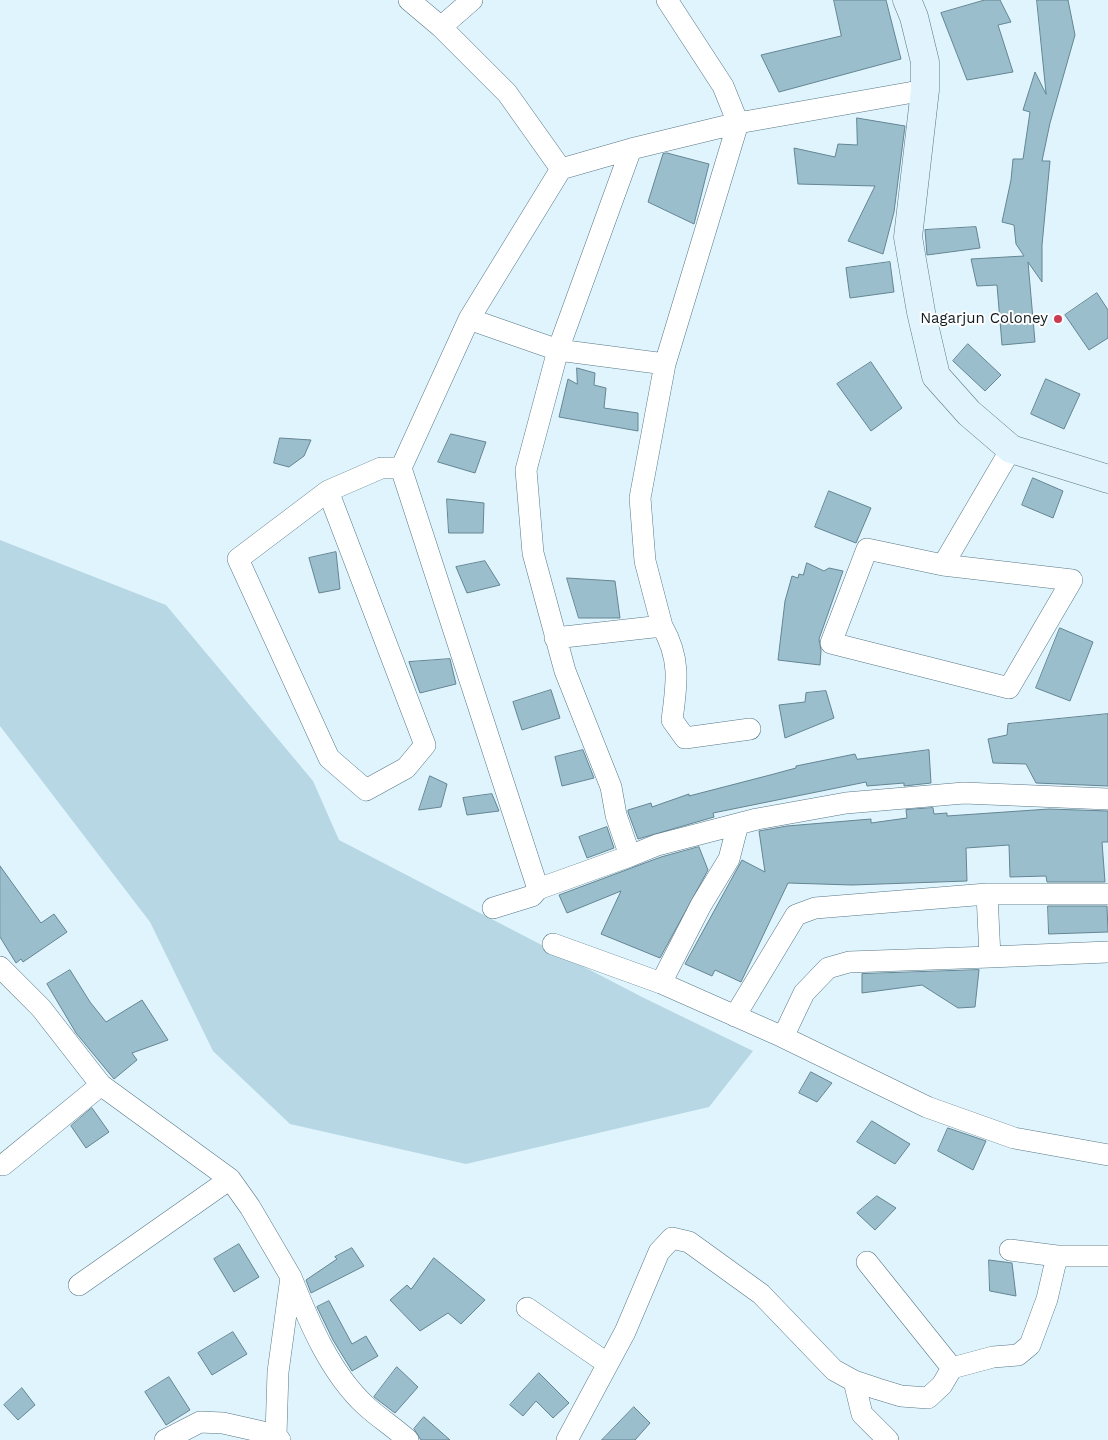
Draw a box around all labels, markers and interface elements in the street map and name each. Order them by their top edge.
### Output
place label: Nagarjun Coloney [920,310,1048,328]
marker: Nagarjun Coloney [1052,313,1064,325]

